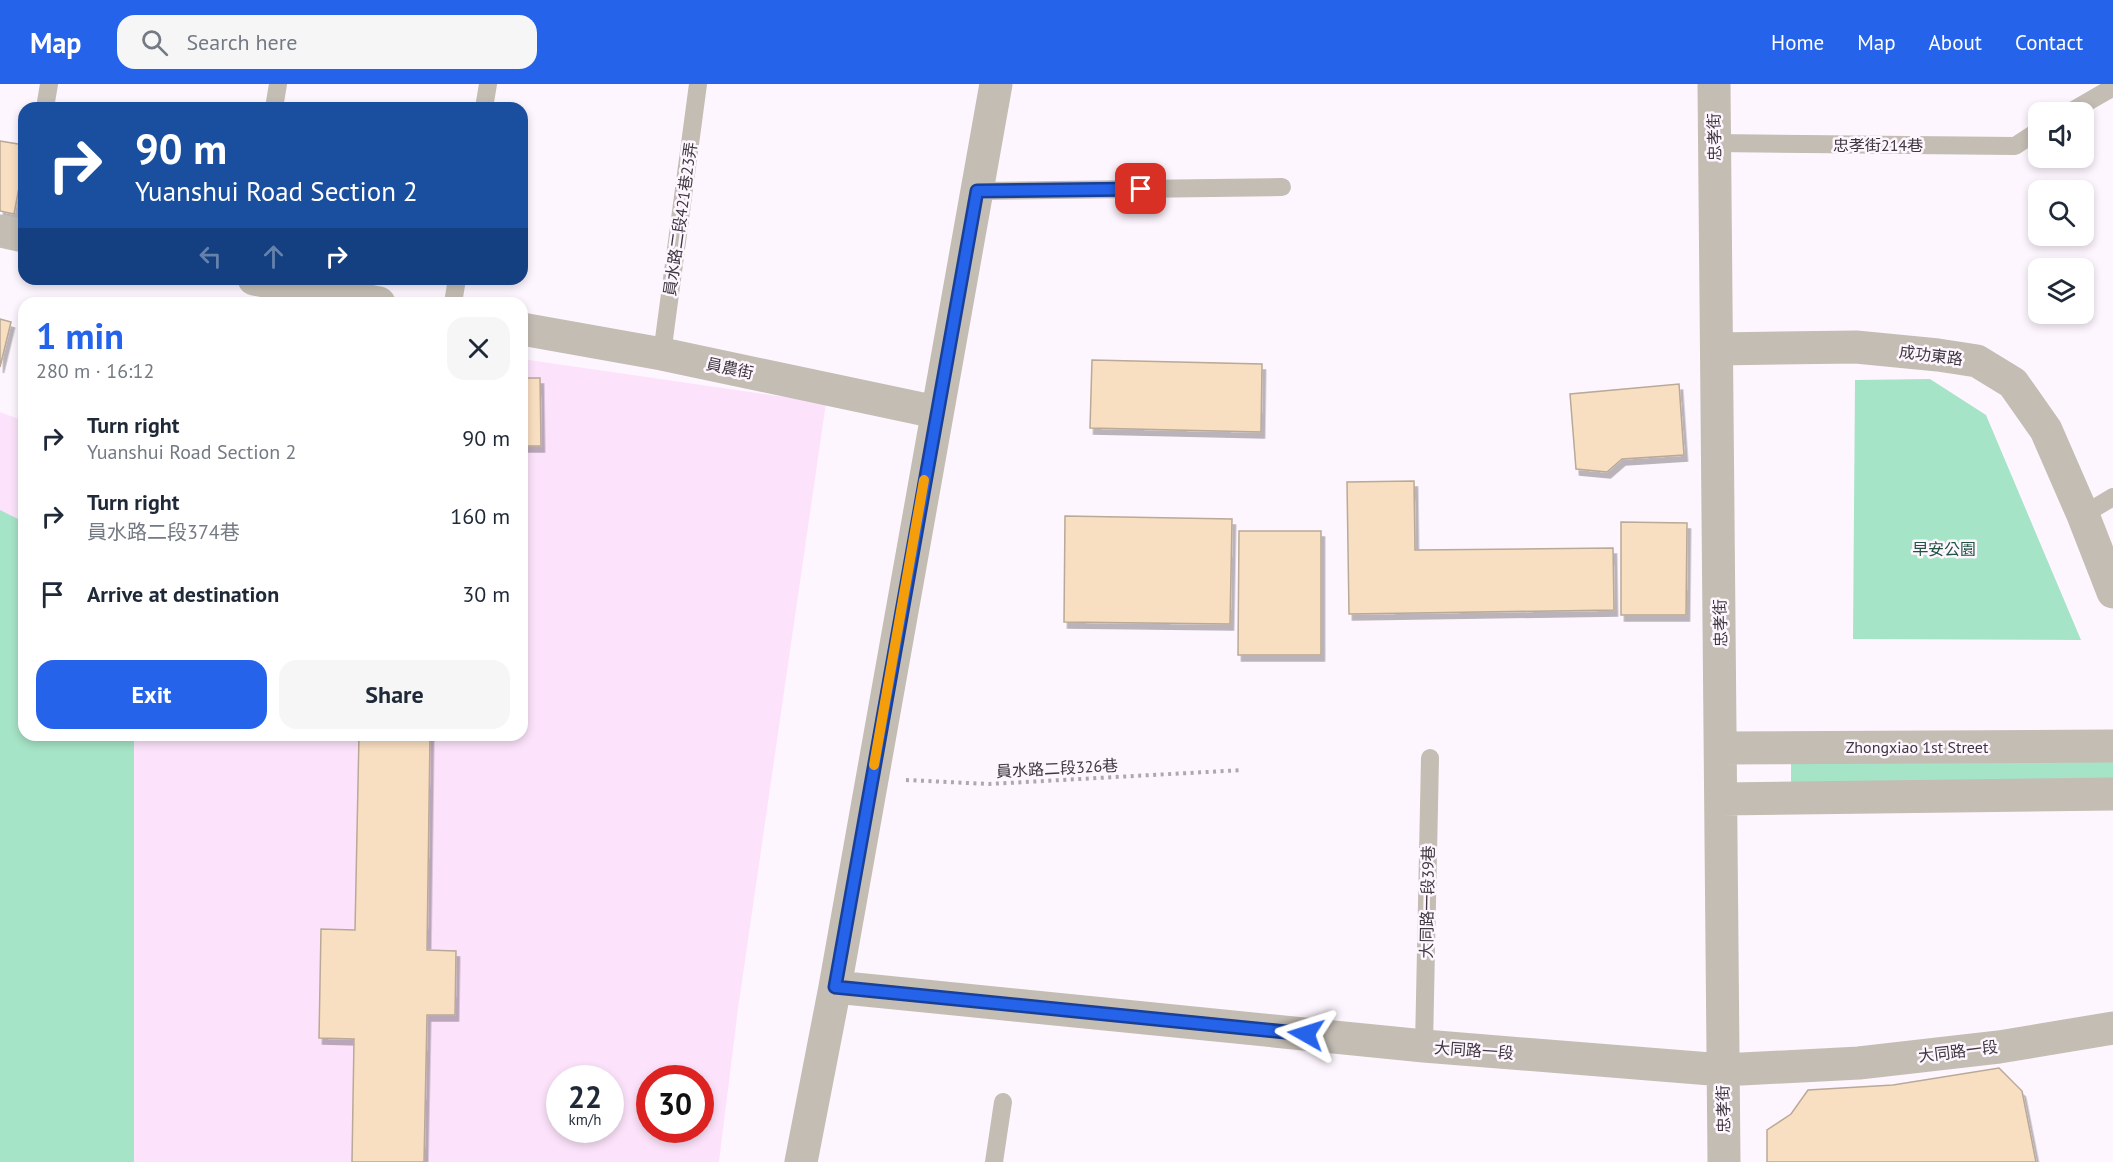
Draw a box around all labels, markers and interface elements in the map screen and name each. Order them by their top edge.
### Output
search box [117,15,537,69]
text: Map [30,24,81,61]
icon: search [138,26,171,59]
text: Search here [186,28,297,56]
text: Home [1771,29,1824,56]
text: Map [1857,29,1896,56]
text: About [1929,29,1982,56]
text: Contact [2015,29,2083,56]
map controls [2028,102,2094,324]
button: sound [2028,102,2094,168]
street label: 忠孝街 [1704,113,1724,161]
text: 90 m [135,121,227,176]
icon: right [36,126,114,204]
street label: 忠孝街214巷 [1833,135,1923,155]
street label: 員水路二段421巷23弄 [659,141,701,297]
pin [1115,163,1166,214]
icon: arrive [1124,172,1157,205]
text: Yuanshui Road Section 2 [135,174,418,208]
button: search [2028,180,2094,246]
icon: left [194,240,227,273]
icon: ahead [257,240,290,273]
icon: right [320,240,353,273]
button: layers [2028,258,2094,324]
text: 1 min [36,312,124,359]
button: close [447,317,510,380]
street label: 成功東路 [1898,341,1964,369]
street label: 員農街 [704,353,756,383]
text: 280 m · 16:12 [36,358,154,384]
text: Turn right [87,411,179,439]
icon: right [36,422,69,455]
text: 90 m [462,424,510,452]
text: Yuanshui Road Section 2 [87,439,297,465]
text: Turn right [87,488,179,516]
icon: right [36,500,69,533]
text: 160 m [450,502,510,530]
text: 員水路二段374巷 [87,519,240,545]
park label: 早安公園 [1912,539,1976,559]
icon: arrive [36,578,69,611]
text: Arrive at destination [87,580,279,608]
text: 30 m [462,580,510,608]
street label: 忠孝街 [1710,599,1730,647]
button: Exit [36,660,267,729]
button: Share [279,660,510,729]
street label: Zhongxiao 1st Street [1846,737,1989,757]
street label: 員水路二段326巷 [995,755,1119,781]
street label: 大同路一段39巷 [1416,845,1438,959]
position arrow [1274,1002,1338,1066]
street label: 大同路一段 [1917,1036,1999,1066]
street label: 大同路一段 [1433,1037,1515,1063]
speed limit sign: 30 [636,1065,714,1143]
text: 22 [568,1077,602,1116]
street label: 忠孝街 [1713,1085,1733,1133]
text: km/h [569,1110,601,1129]

